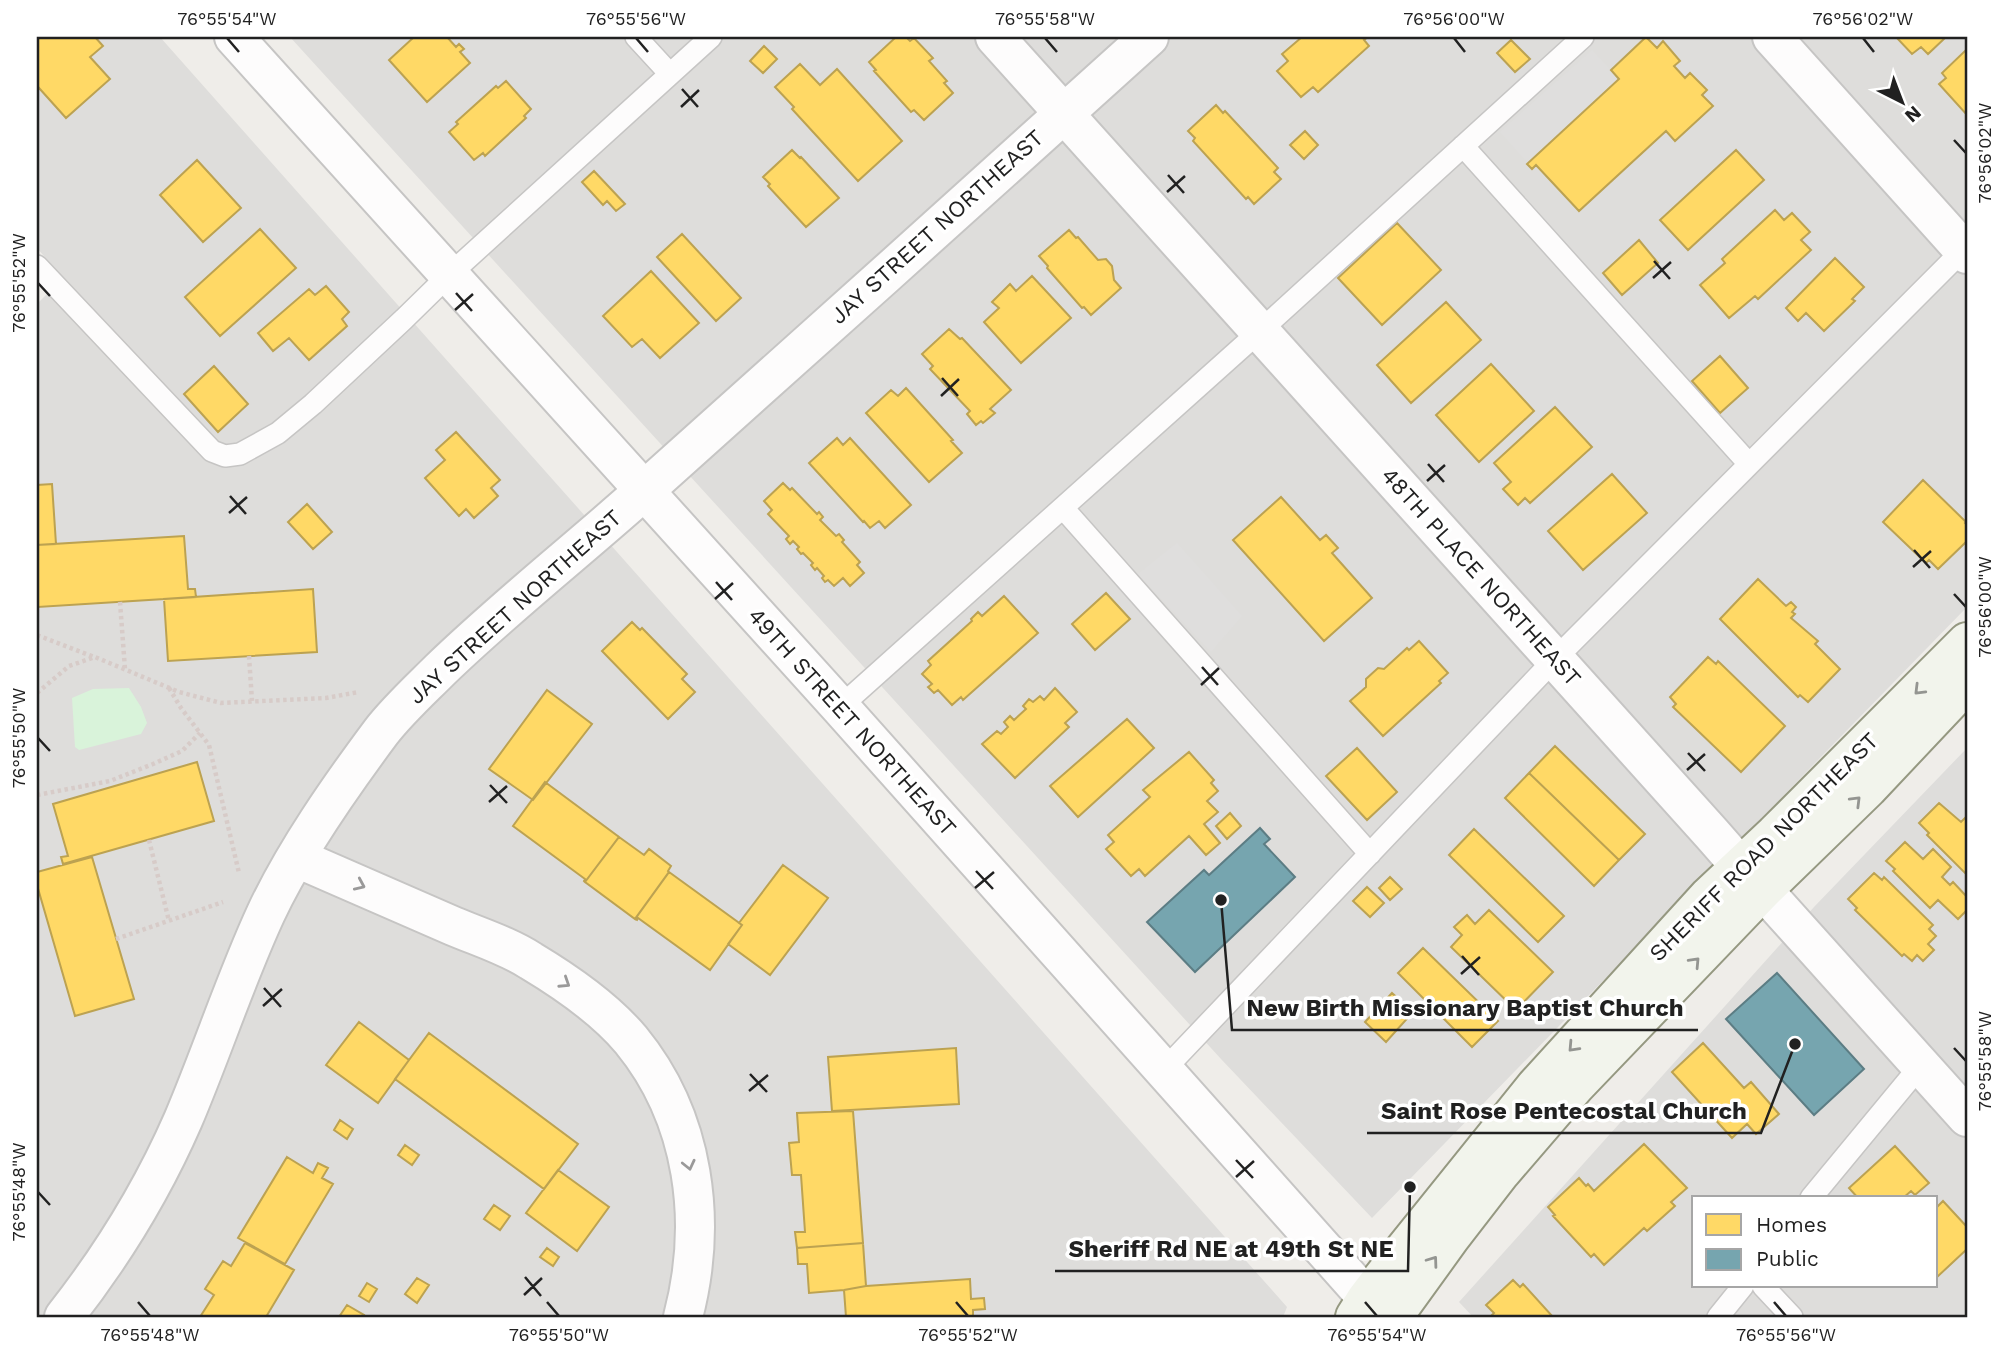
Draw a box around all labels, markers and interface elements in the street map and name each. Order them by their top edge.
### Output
text: 76°55'54"W [177,8,277,29]
text: 76°55'56"W [586,8,686,29]
text: 76°55'58"W [995,8,1095,29]
text: 76°56'00"W [1403,8,1505,29]
text: 76°56'02"W [1813,8,1913,29]
north arrow [1868,66,1938,136]
text: N [1900,101,1926,128]
text: 76°56'02"W [1974,103,1995,203]
street label: JAY STREET NORTHEAST [825,124,1049,330]
text: 76°55'52"W [8,233,29,333]
street label: 48TH PLACE NORTHEAST [1376,462,1586,692]
street label: JAY STREET NORTHEAST [403,504,627,710]
text: 76°56'00"W [1974,556,1995,658]
street label: 49TH STREET NORTHEAST [742,602,962,842]
one-way arrow [1914,682,1927,695]
text: 76°55'50"W [8,688,29,788]
street label: SHERIFF ROAD NORTHEAST [1644,727,1884,967]
one-way arrow [1848,796,1861,809]
one-way arrow [352,877,365,891]
one-way arrow [1687,957,1700,970]
one-way arrow [557,974,570,987]
callout: New Birth Missionary Baptist Church [1232,985,1698,1030]
text: New Birth Missionary Baptist Church [1246,994,1684,1022]
text: 76°55'58"W [1974,1011,1995,1111]
one-way arrow [1568,1039,1581,1052]
callout: Saint Rose Pentecostal Church [1367,1088,1761,1133]
text: Saint Rose Pentecostal Church [1381,1097,1747,1125]
text: 76°55'48"W [8,1142,29,1242]
one-way arrow [681,1159,696,1171]
legend [1692,1196,1938,1288]
text: Homes [1756,1212,1827,1237]
callout: Sheriff Rd NE at 49th St NE [1055,1226,1408,1271]
text: Sheriff Rd NE at 49th St NE [1068,1235,1394,1263]
text: Public [1756,1246,1819,1271]
one-way arrow [1424,1256,1437,1269]
text: 76°55'48"W [100,1324,200,1345]
text: 76°55'50"W [509,1324,609,1345]
text: 76°55'52"W [918,1324,1018,1345]
text: 76°55'54"W [1327,1324,1427,1345]
text: 76°55'56"W [1736,1324,1836,1345]

